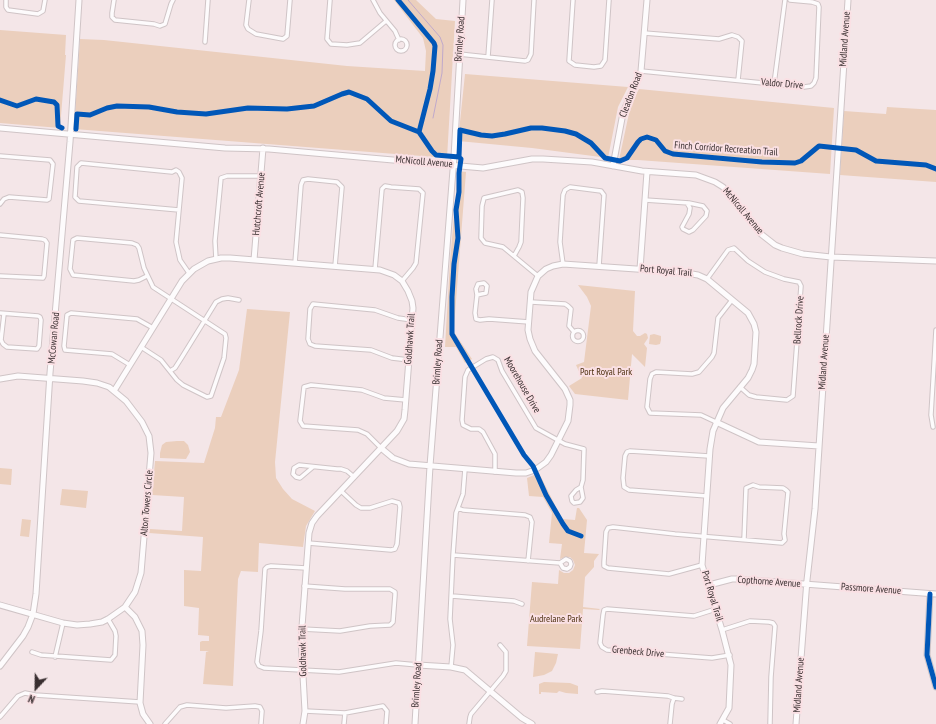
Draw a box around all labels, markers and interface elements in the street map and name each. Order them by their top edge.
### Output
street label: Midland Avenue [837,11,853,67]
street label: Brimley Road [452,16,468,62]
street label: Cleadon Road [617,71,645,119]
street label: Valdor Drive [760,76,804,92]
street label: Finch Corridor Recreation Trail [674,139,778,159]
street label: McNicoll Avenue [395,154,453,170]
street label: Hutchcroft Avenue [250,172,268,236]
street label: McNicoll Avenue [720,185,766,237]
street label: Port Royal Trail [640,263,692,279]
street label: Bellrock Drive [791,295,807,345]
street label: McCowan Road [46,312,62,364]
street label: Goldhawk Trail [402,313,418,365]
street label: Midland Avenue [816,334,832,390]
street label: Brimley Road [430,339,446,385]
street label: Moorehouse Drive [501,355,543,415]
park label: Port Royal Park [580,366,632,378]
street label: Alton Towers Circle [138,470,156,536]
street label: Port Royal Trail [699,569,725,623]
street label: Copthorne Avenue [737,574,801,590]
street label: Passmore Avenue [841,581,901,597]
park label: Audrelane Park [530,613,582,625]
street label: Goldhawk Trail [297,625,309,677]
street label: Grenbeck Drive [611,644,665,660]
street label: Midland Avenue [791,657,807,713]
street label: Brimley Road [409,662,425,708]
north arrow [16,668,56,708]
text: N [26,692,37,707]

